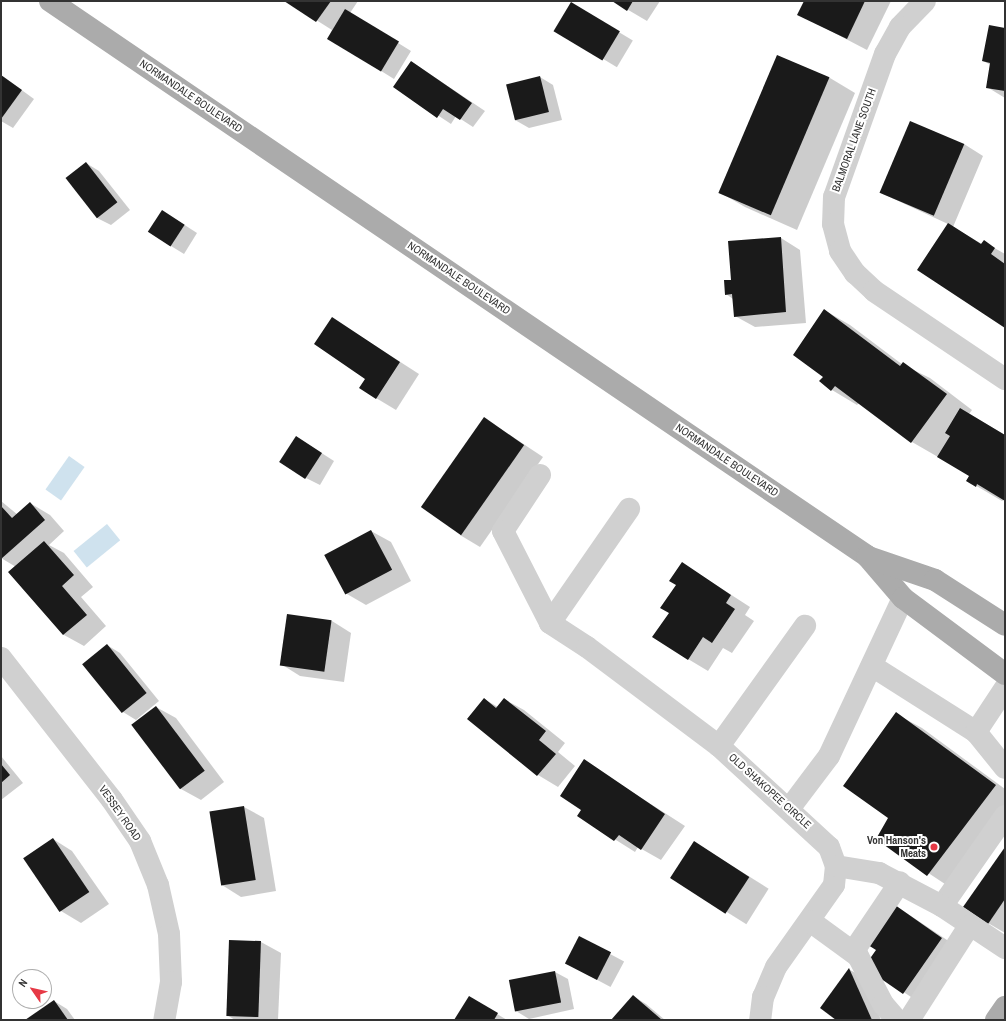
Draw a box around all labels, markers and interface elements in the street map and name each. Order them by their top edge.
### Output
street label: NORMANDALE BOULEVARD [137,57,245,135]
street label: BALMORAL LANE SOUTH [829,86,879,194]
street label: NORMANDALE BOULEVARD [405,239,513,317]
street label: NORMANDALE BOULEVARD [673,421,781,499]
street label: OLD SHAKOPEE CIRCLE [726,751,814,831]
street label: VESSEY ROAD [96,783,144,843]
place label: Von Hanson's Meats [867,834,926,860]
marker: Von Hanson's Meats [929,842,939,852]
north arrow [12,969,52,1009]
text: N [15,976,31,989]

